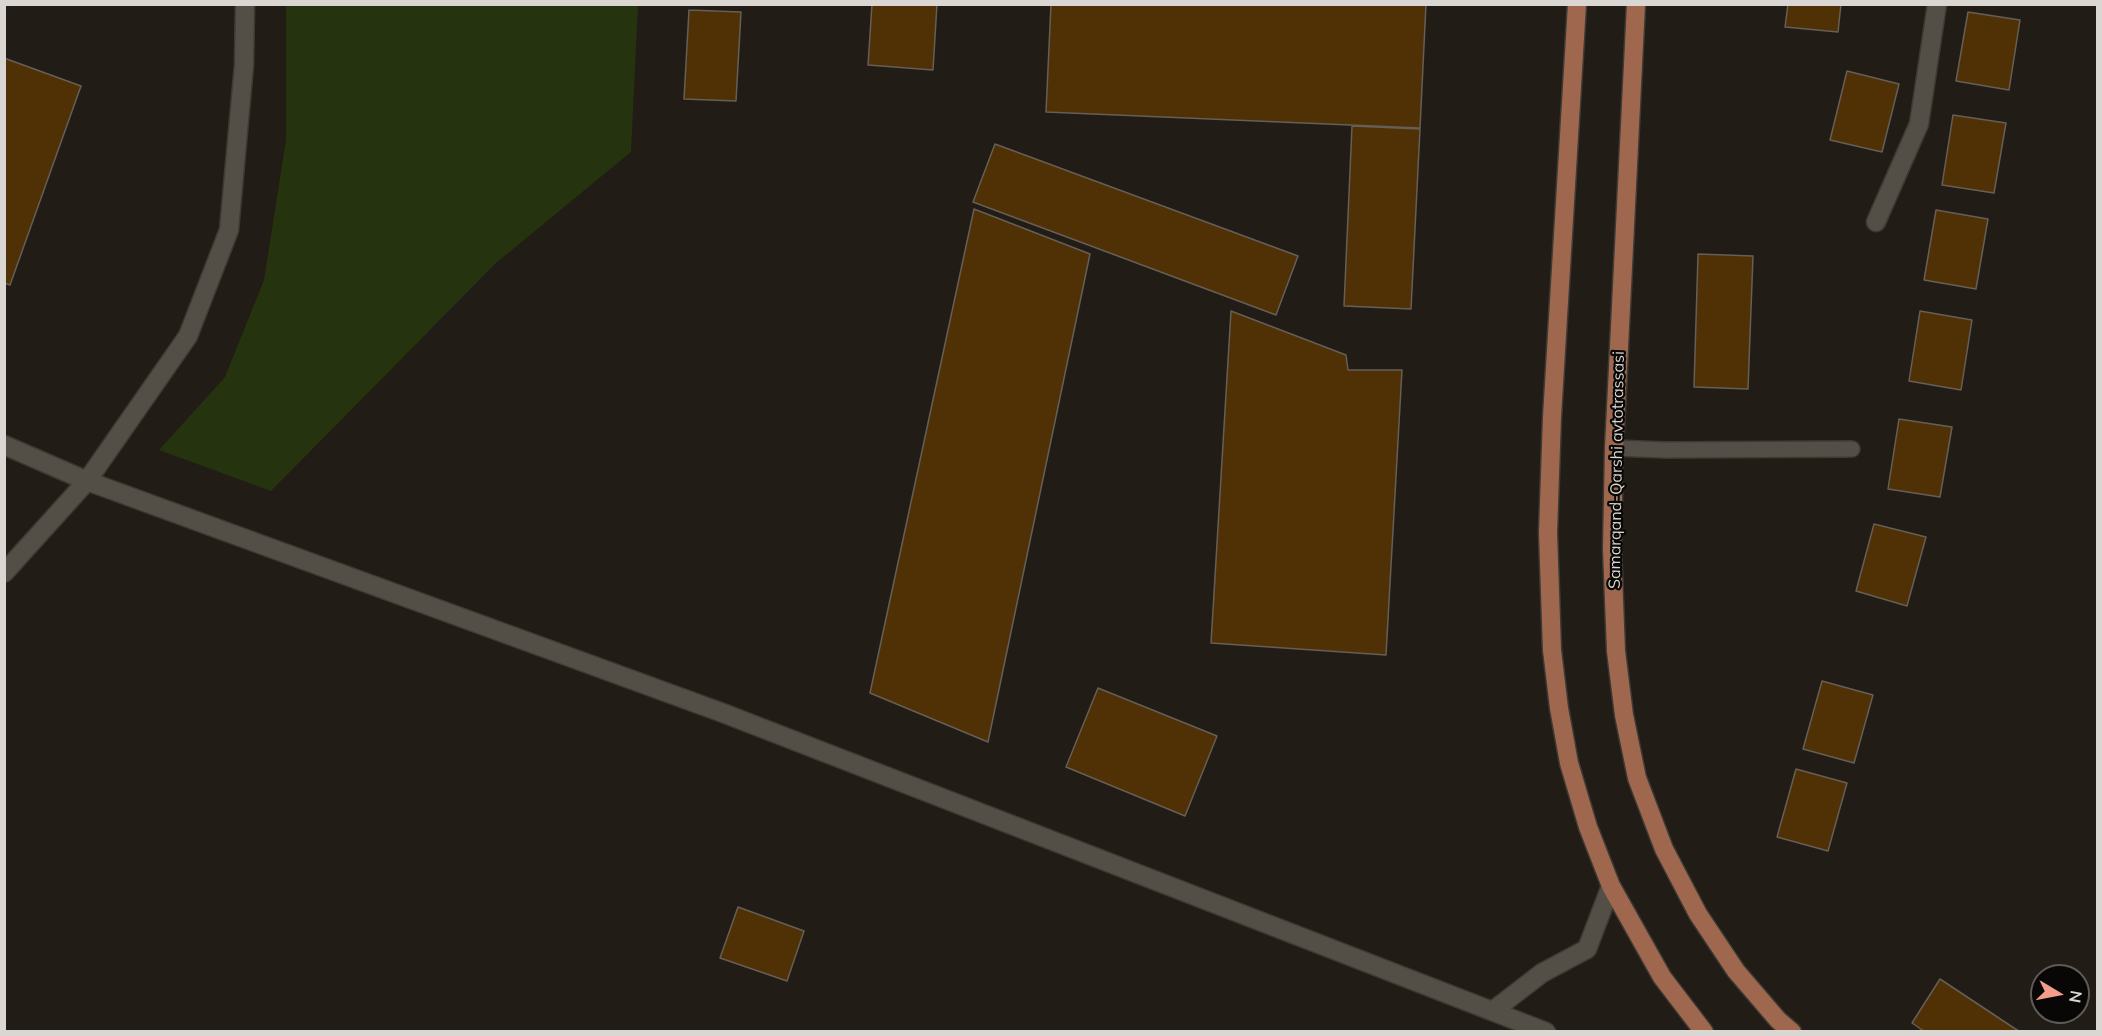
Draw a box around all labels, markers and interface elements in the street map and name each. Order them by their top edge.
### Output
street label: Samarqand-Qarshi avtotrassasi [1605,351,1629,589]
north arrow [2030,964,2090,1024]
text: N [2065,989,2087,1004]

